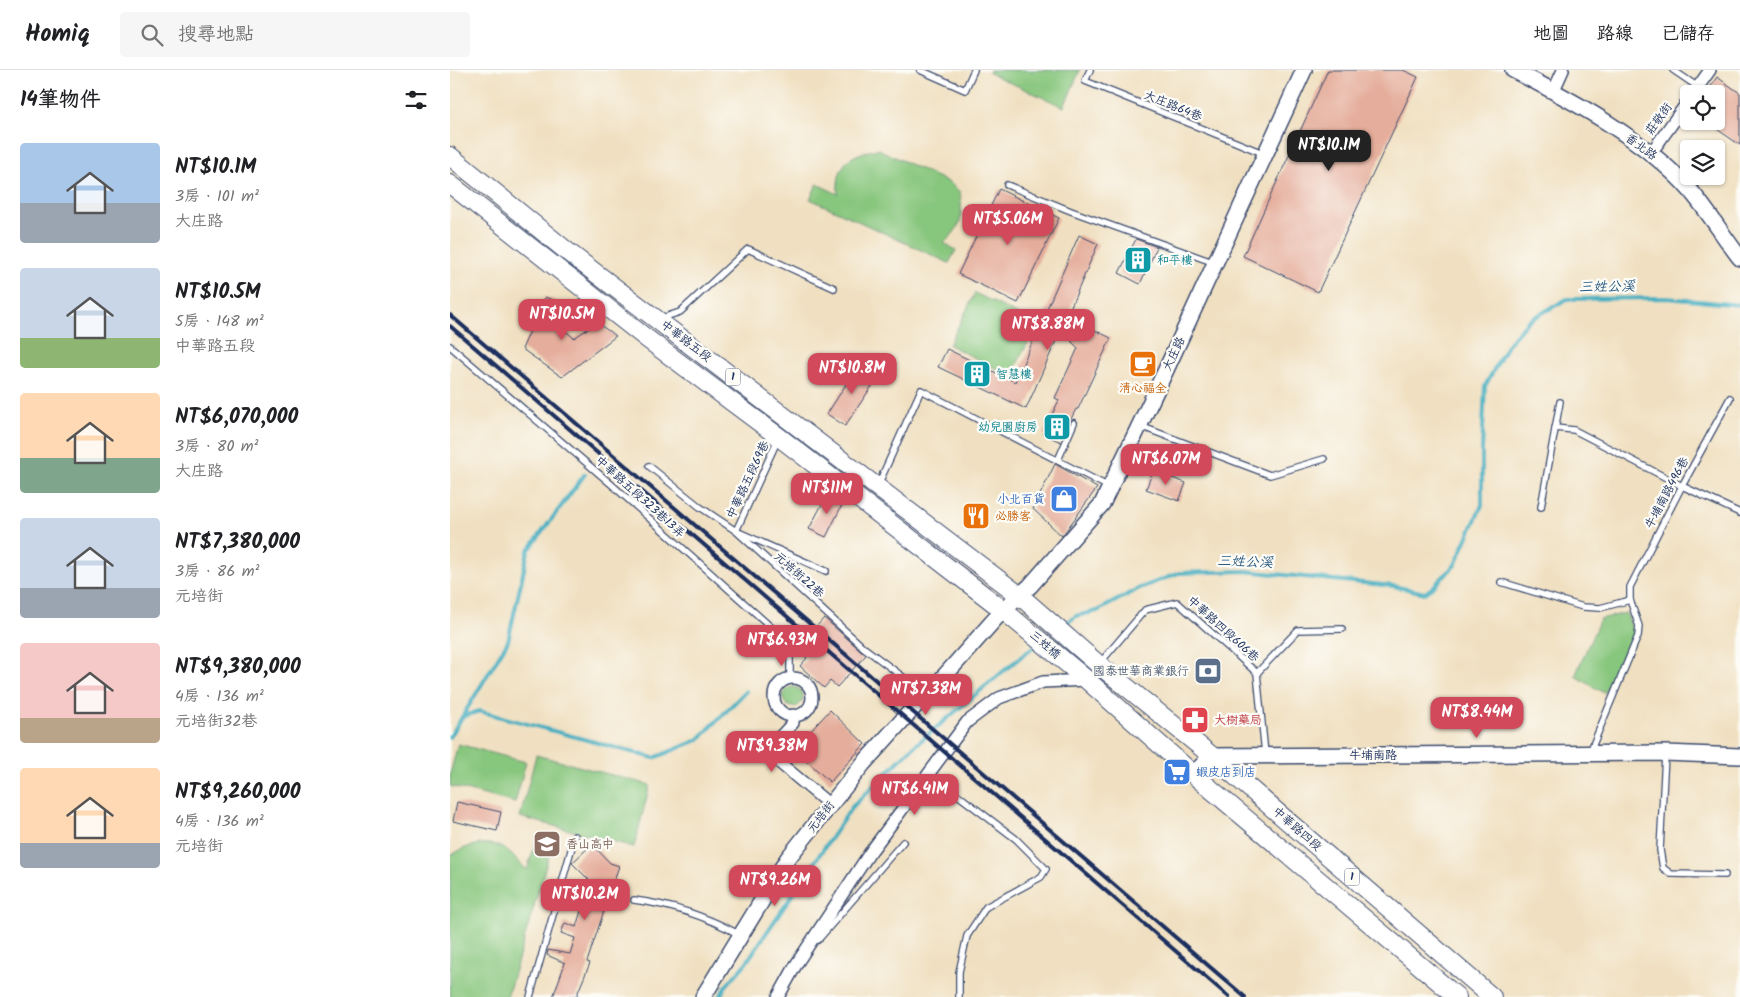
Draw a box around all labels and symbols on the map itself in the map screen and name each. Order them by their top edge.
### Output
street label: 大庄路64巷 [1141,86,1205,126]
street label: 莊敬街 [1641,99,1677,139]
pin: NT$10.1M [1277,129,1381,172]
street label: 香北路 [1621,129,1661,165]
pin: NT$5.06M [956,204,1060,246]
building icon: 和平樓 [1123,245,1153,275]
place label: 和平樓 [1157,251,1193,270]
water label: 三姓公溪 [1579,275,1636,298]
pin: NT$10.5M [510,298,614,341]
pin: NT$8.88M [996,308,1100,351]
street label: 中華路五段 [656,315,716,367]
street label: 大庄路 [1158,334,1190,374]
cafe icon: 清心福全 [1128,349,1158,379]
pin: NT$10.8M [800,352,904,395]
building icon: 智慧樓 [962,359,992,389]
place label: 智慧樓 [996,365,1032,384]
road number: 1 [726,368,740,386]
place label: 清心福全 [1119,379,1167,398]
building icon: 幼兒園廚房 [1042,412,1072,442]
place label: 幼兒園廚房 [978,418,1038,437]
street label: 中華路五段69巷 [722,438,774,522]
pin: NT$6.07M [1114,444,1218,486]
street label: 中華路五段323巷13弄 [591,451,689,543]
street label: 牛埔南路496巷 [1640,454,1694,532]
pin: NT$11M [786,472,868,515]
shop icon: 小北百貨 [1049,484,1079,514]
place label: 小北百貨 [997,490,1045,509]
restaurant icon: 必勝客 [961,501,991,531]
place label: 必勝客 [995,507,1031,526]
street label: 元培街22巷 [770,547,828,603]
water label: 三姓公溪 [1217,550,1274,574]
street label: 中華路四段606巷 [1183,591,1263,667]
pin: NT$6.93M [730,624,834,667]
street label: 三姓橋 [1025,626,1065,664]
bank icon: 國泰世華商業銀行 [1193,656,1223,686]
place label: 國泰世華商業銀行 [1093,662,1189,681]
pin: NT$7.38M [874,674,978,716]
pin: NT$8.44M [1425,696,1529,739]
pharmacy icon: 大樹藥局 [1180,705,1210,735]
place label: 大樹藥局 [1214,711,1262,730]
pin: NT$9.38M [720,730,824,773]
street label: 牛埔南路 [1349,746,1397,765]
supermarket icon: 蝦皮店到店 [1162,757,1192,787]
place label: 蝦皮店到店 [1196,763,1256,782]
pin: NT$6.41M [863,774,967,816]
street label: 元培街 [802,797,840,837]
street label: 中華路四段 [1268,802,1326,856]
school or university icon: 香山高中 [532,829,562,859]
place label: 香山高中 [566,835,614,854]
pin: NT$9.26M [723,864,827,907]
road number: 1 [1344,869,1360,886]
pin: NT$10.2M [533,878,637,921]

